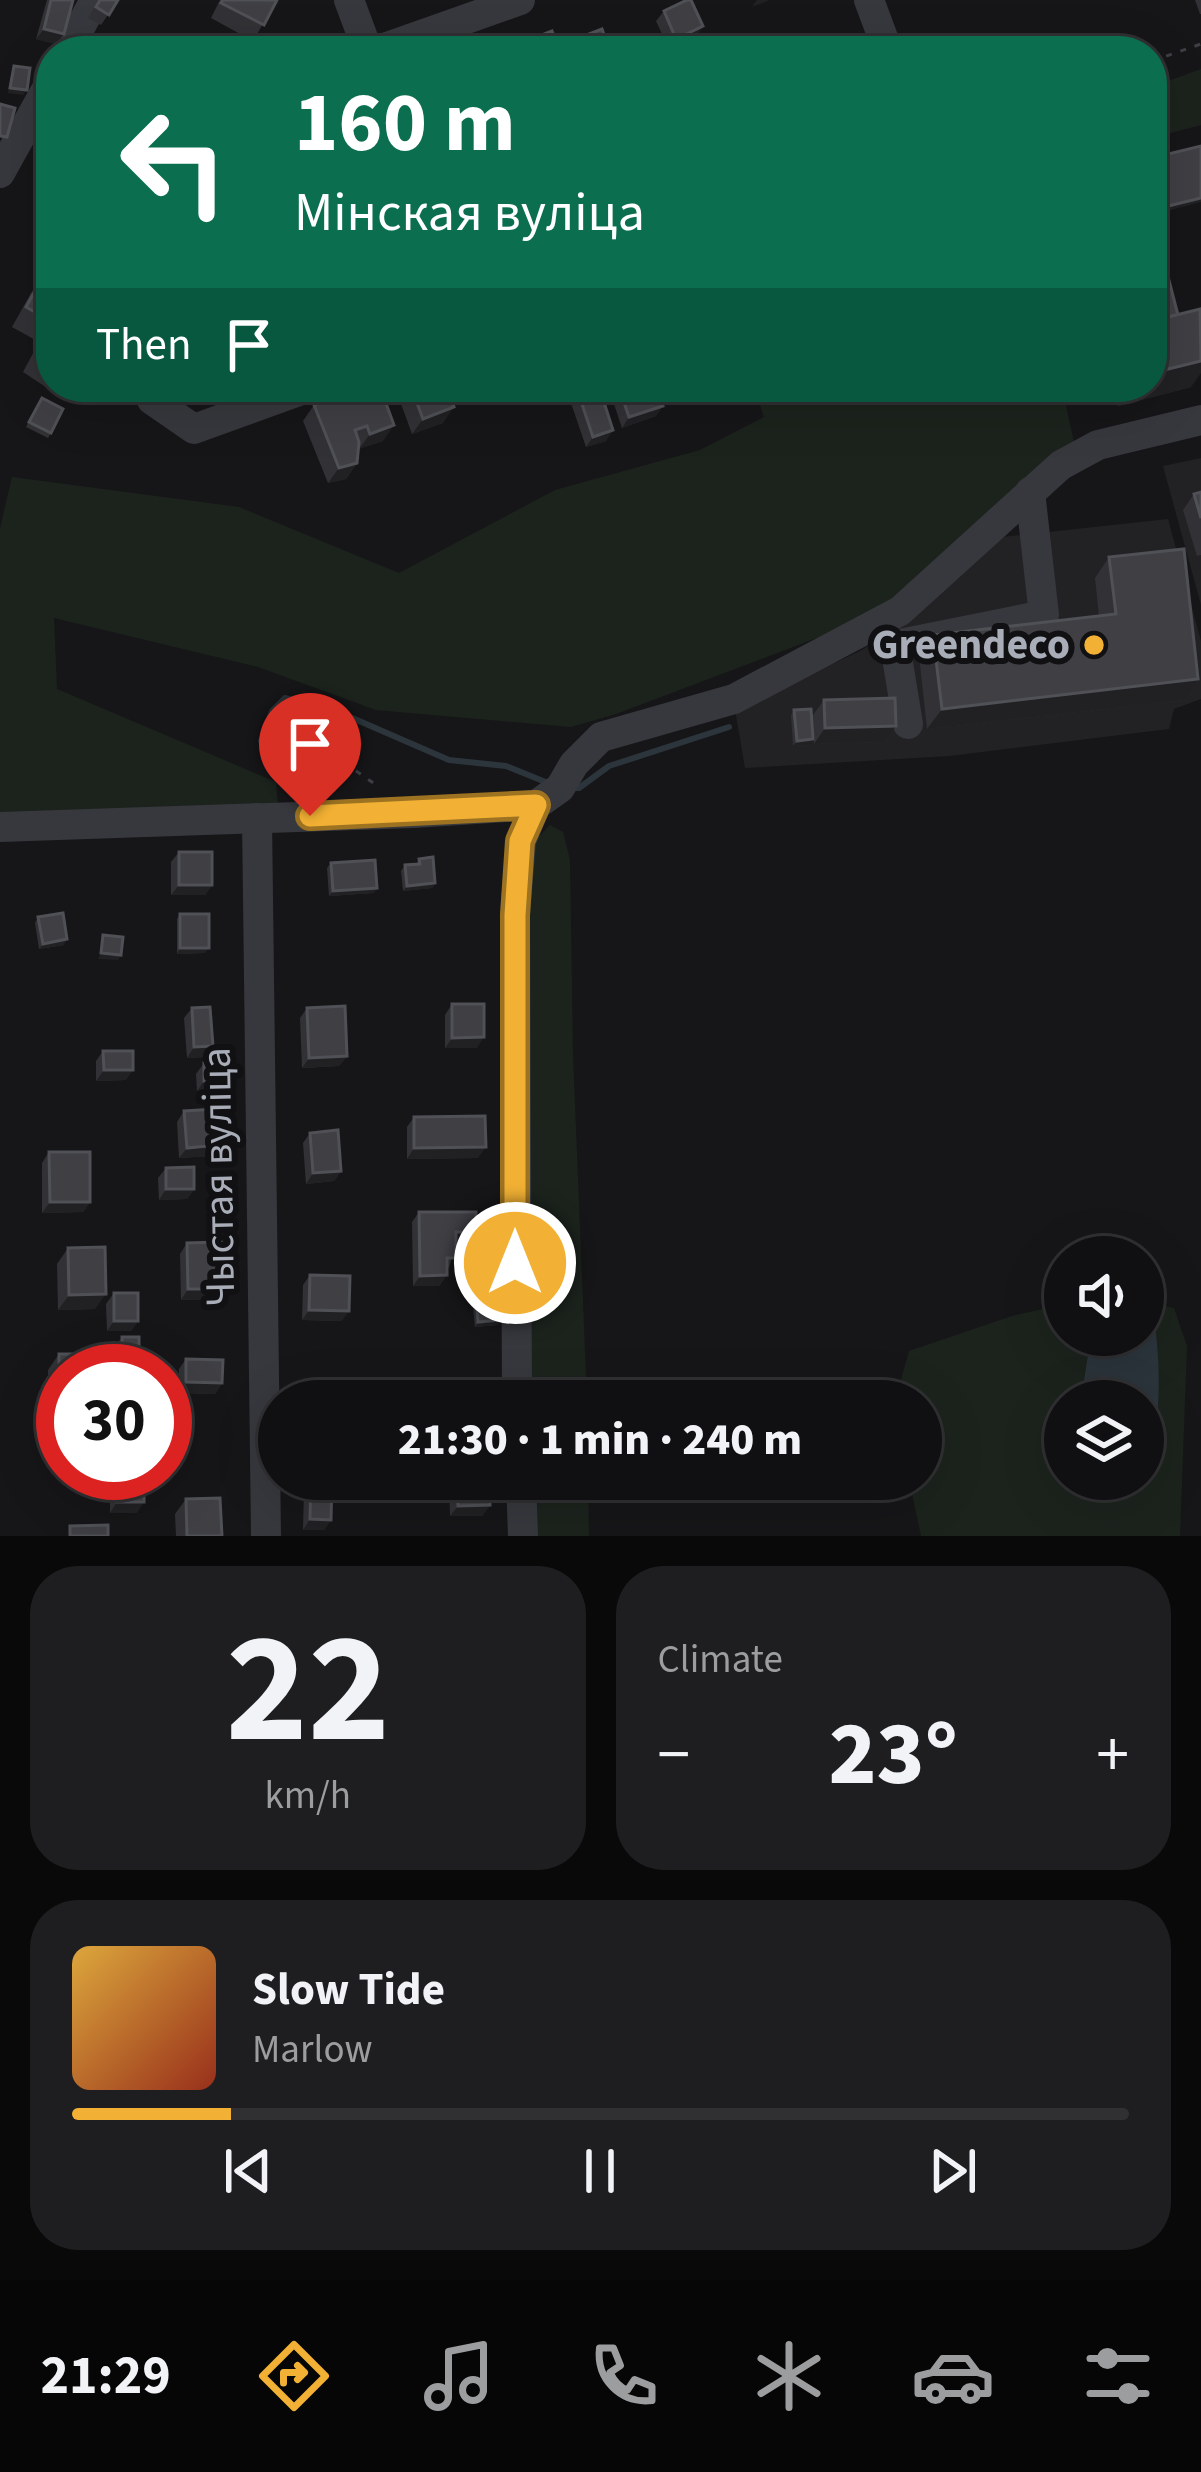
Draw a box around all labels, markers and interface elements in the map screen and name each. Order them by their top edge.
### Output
text: 160 m [294,64,516,184]
icon: left [96,84,252,240]
text: Мінская вуліца [294,175,645,252]
icon: arrive [216,312,282,378]
text: Then [96,313,192,377]
place label: Greendeco [872,615,1070,675]
marker: Greendeco [1081,632,1107,658]
pin [259,693,361,816]
icon: arrive [277,711,343,777]
street label: Чыстая вуліца [187,1047,251,1307]
position arrow [452,1200,578,1326]
map controls [1044,1236,1164,1500]
button: sound [1044,1236,1164,1356]
speed limit sign: 30 [36,1344,192,1500]
button: layers [1044,1380,1164,1500]
text: 21:30 · 1 min · 240 m [398,1408,802,1472]
text: 22 [225,1579,390,1801]
text: Climate [658,1632,783,1688]
text: 23° [828,1691,958,1819]
text: − [658,1708,690,1802]
text: + [1096,1708,1129,1802]
text: km/h [264,1768,351,1824]
text: Slow Tide [252,1958,445,2022]
text: Marlow [252,2022,373,2078]
icon: previous [215,2138,281,2204]
icon: pause [567,2138,633,2204]
icon: next [920,2138,986,2204]
icon: directions [252,2334,336,2418]
icon: music [417,2334,501,2418]
icon: phone [582,2334,666,2418]
icon: climate [747,2334,831,2418]
icon: car [911,2334,995,2418]
icon: filters [1076,2334,1160,2418]
text: 21:29 [40,2338,171,2415]

